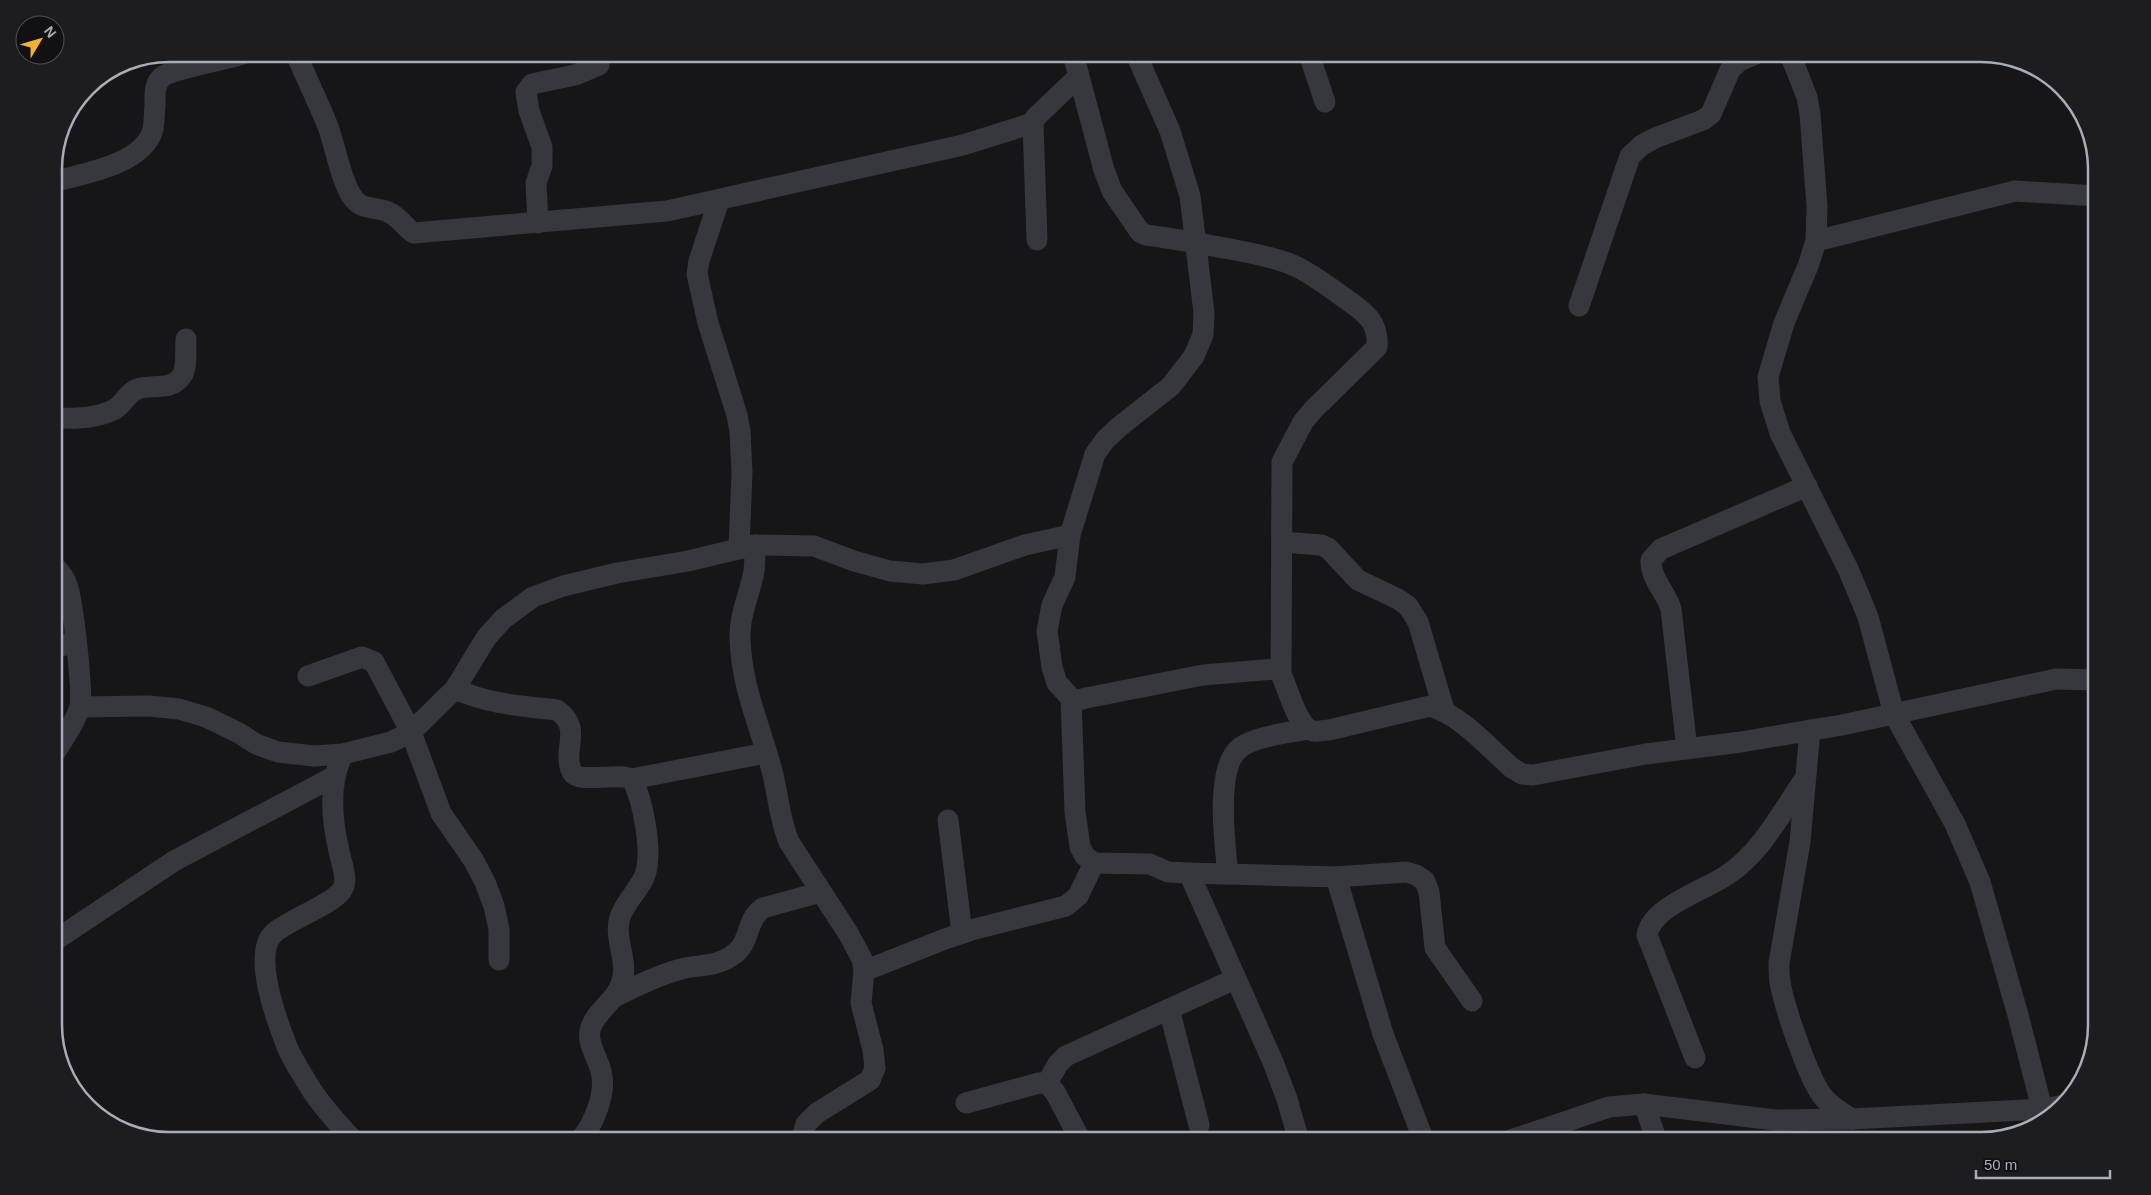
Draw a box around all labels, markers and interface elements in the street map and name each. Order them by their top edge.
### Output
north arrow [15,15,65,65]
text: N [41,23,60,41]
scale bar [1976,1148,2110,1180]
text: 50 m [1984,1156,2017,1173]

